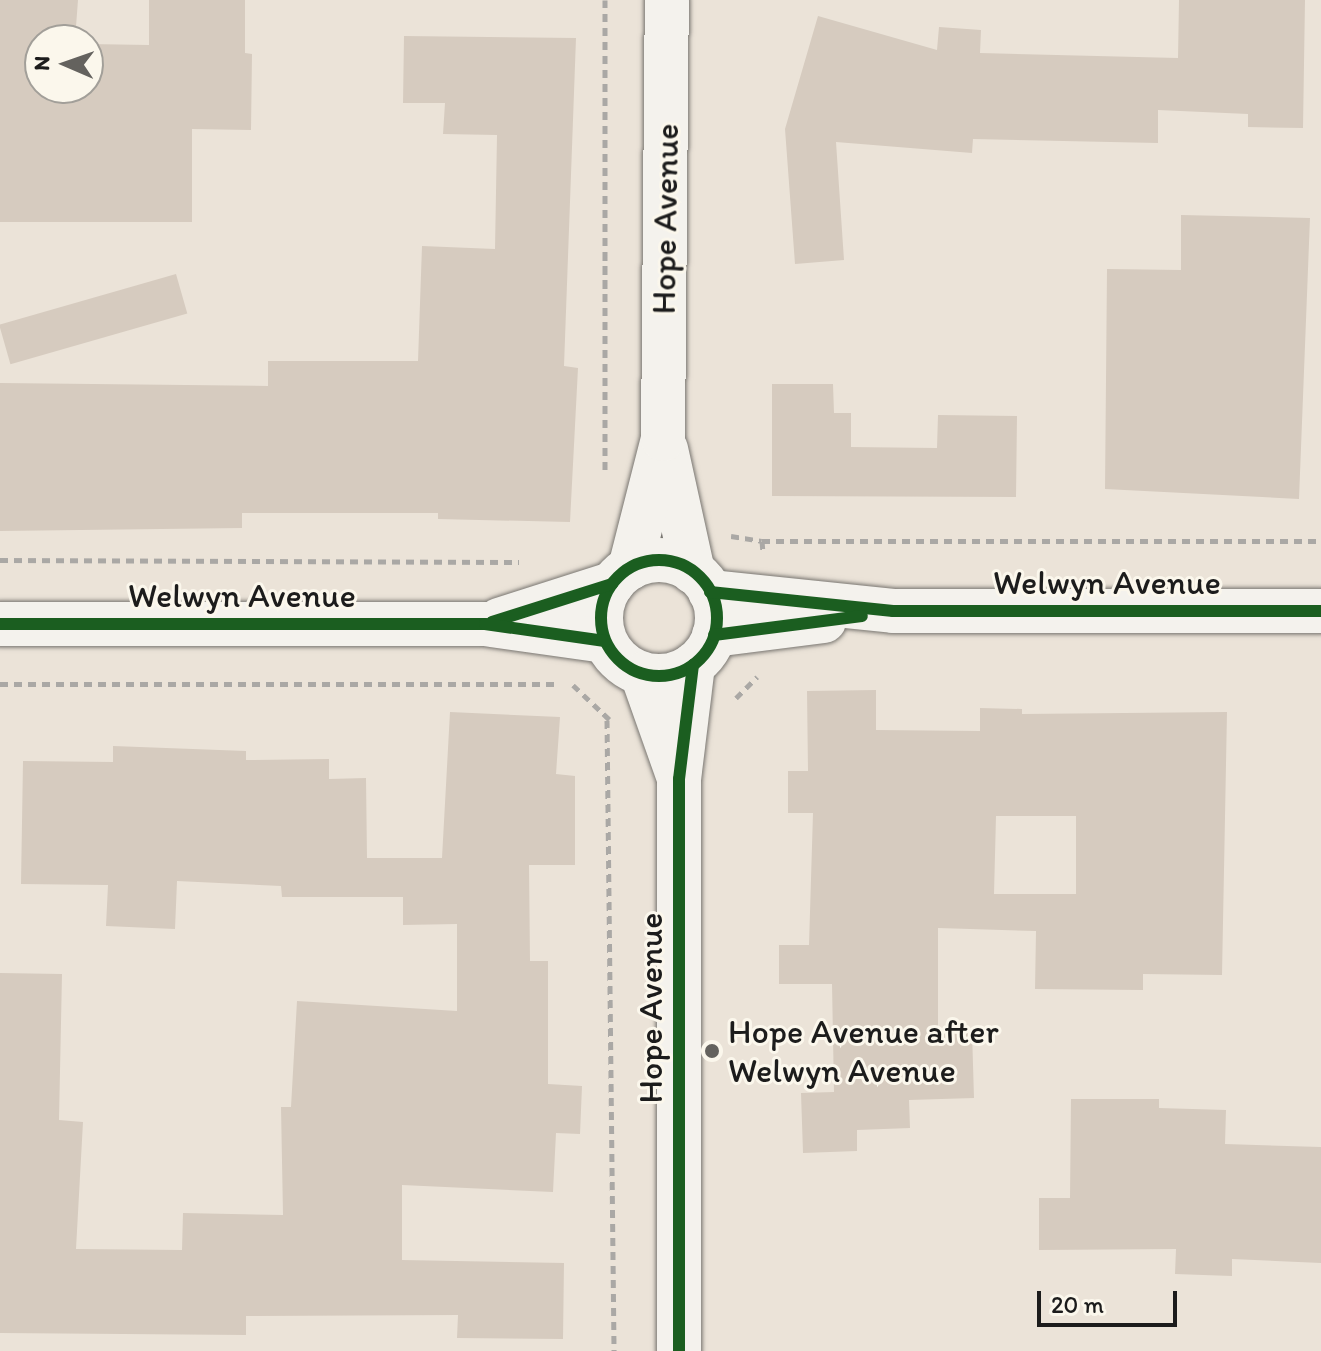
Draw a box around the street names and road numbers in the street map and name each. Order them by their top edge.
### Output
street label: Hope Avenue [643,124,687,314]
street label: Welwyn Avenue [994,563,1220,603]
street label: Welwyn Avenue [129,576,355,616]
street label: Hope Avenue [631,913,671,1103]

